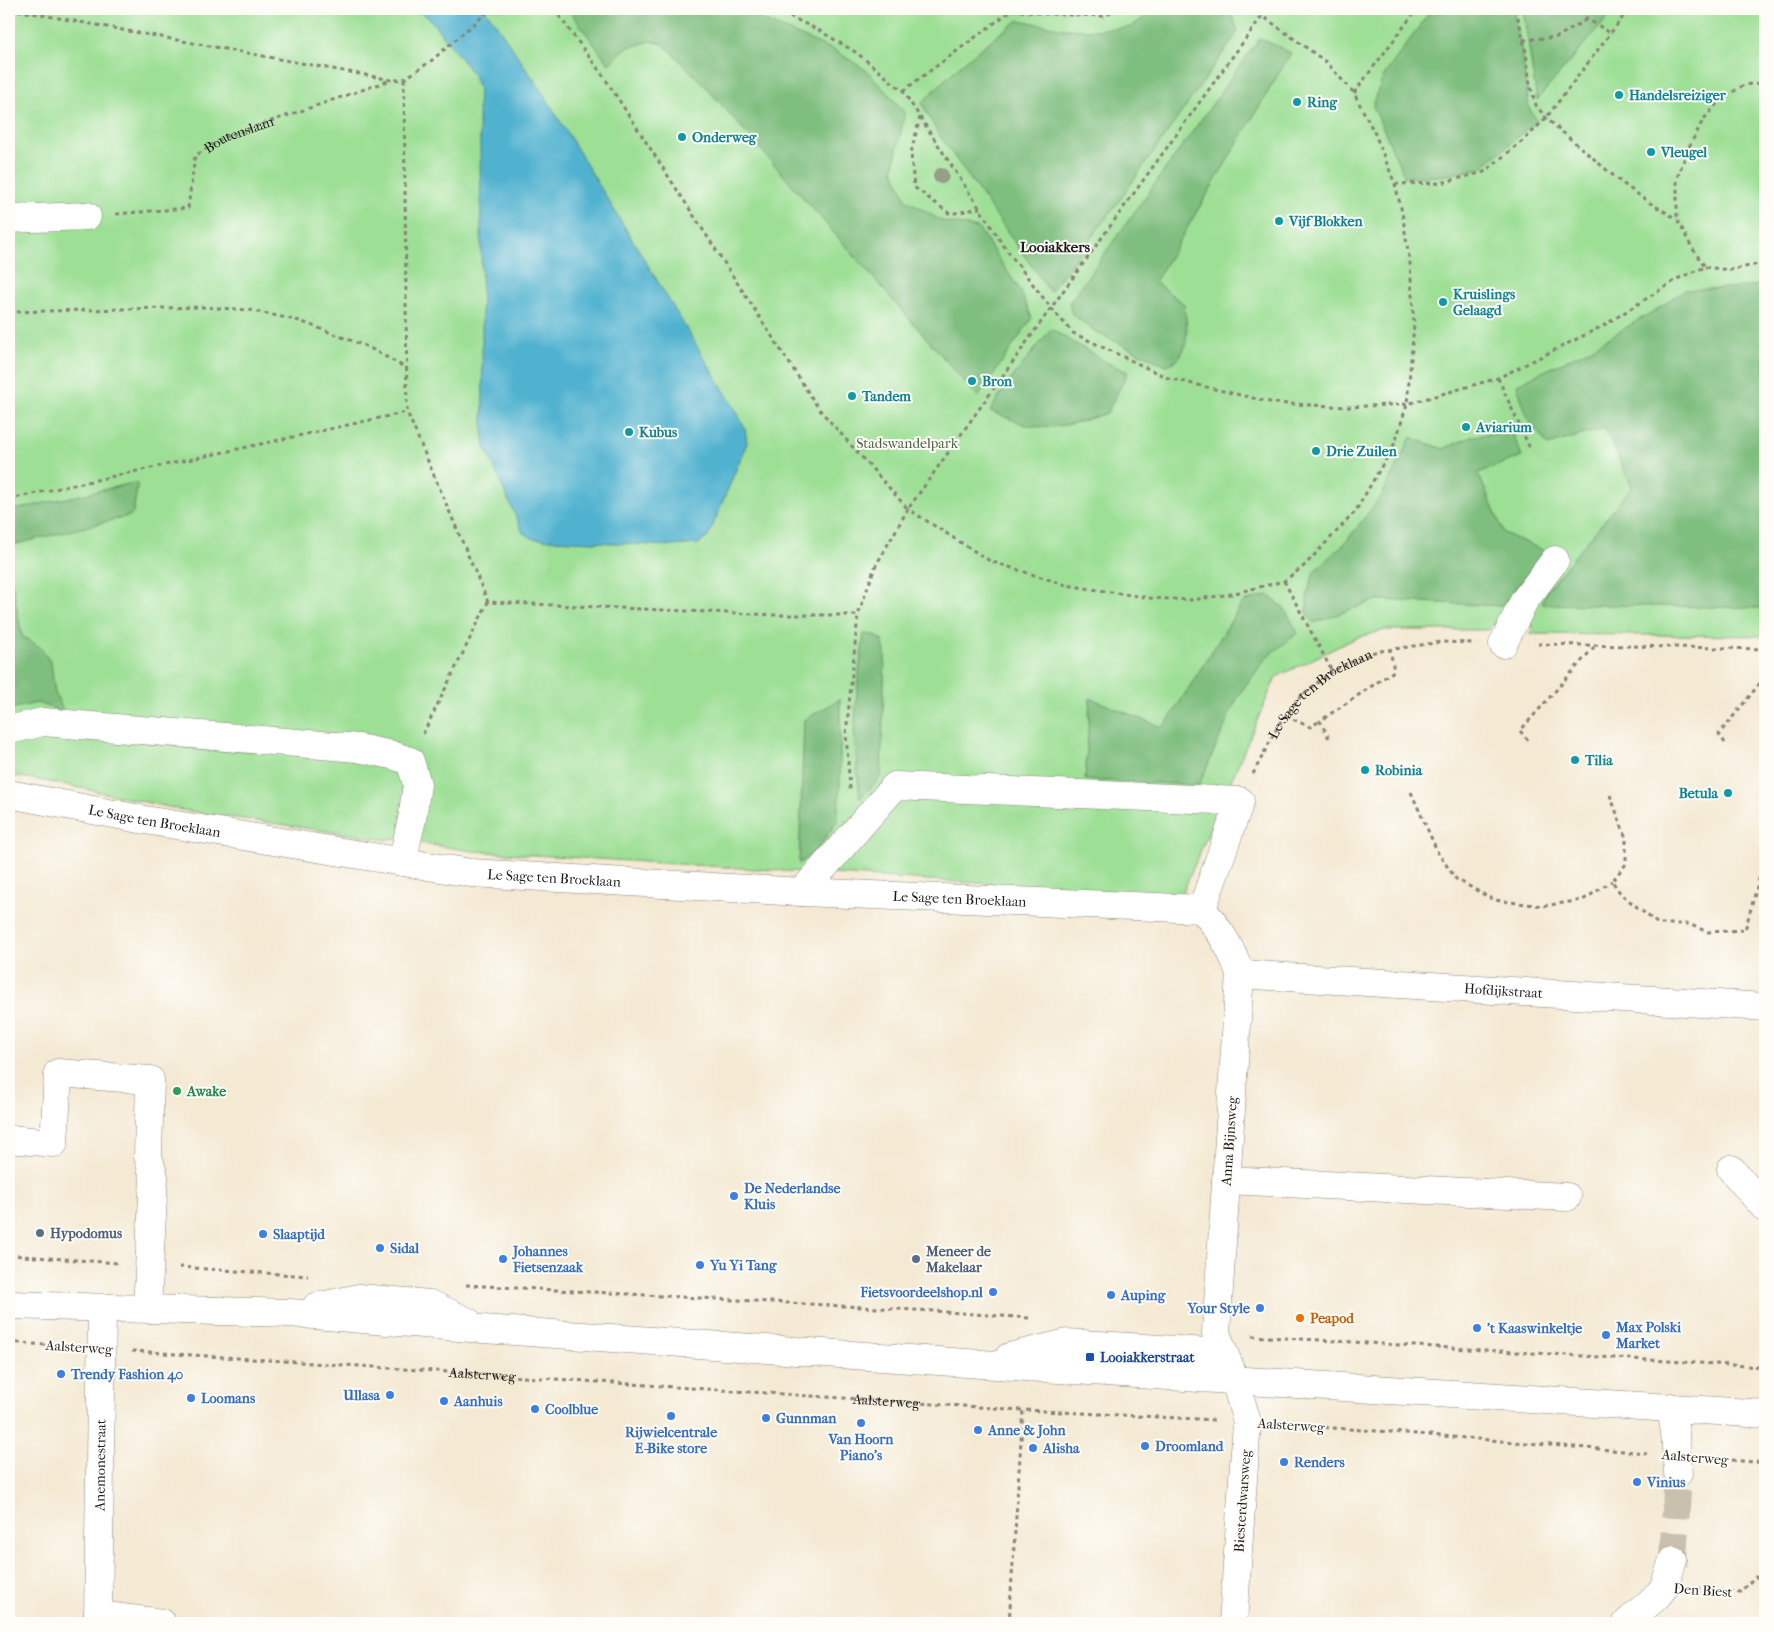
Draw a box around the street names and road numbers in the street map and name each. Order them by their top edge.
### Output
street label: Boutenslaan [201,113,276,157]
street label: Le Sage ten Broeklaan [1265,646,1375,742]
street label: Le Sage ten Broeklaan [87,801,222,841]
street label: Le Sage ten Broeklaan [487,866,621,891]
street label: Le Sage ten Broeklaan [892,888,1027,911]
street label: Hofdijkstraat [1464,980,1543,1002]
street label: Anna Bijnsweg [1218,1095,1241,1187]
street label: Aalsterweg [44,1337,114,1358]
street label: Aalsterweg [447,1364,517,1385]
street label: Aalsterweg [851,1391,921,1412]
street label: Aalsterweg [1256,1415,1326,1436]
street label: Anemonestraat [91,1419,110,1512]
street label: Aalsterweg [1660,1446,1730,1469]
street label: Biesterdwarsweg [1230,1449,1255,1553]
street label: Den Biest [1673,1580,1733,1601]

